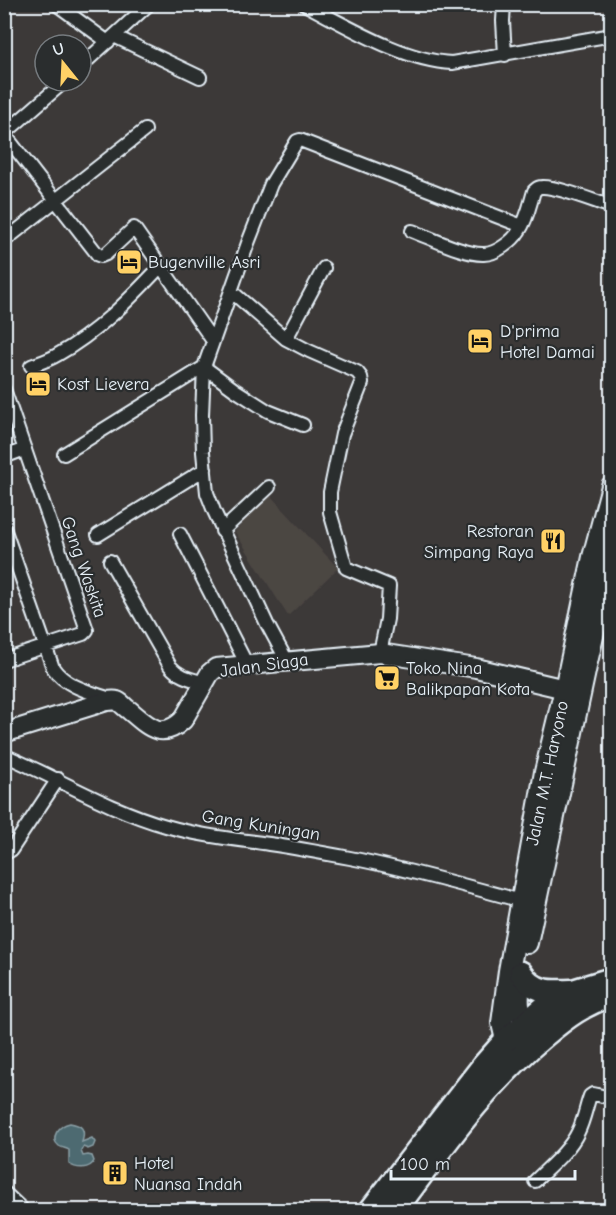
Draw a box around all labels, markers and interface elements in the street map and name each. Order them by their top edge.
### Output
north arrow [33,33,93,93]
text: U [51,39,67,60]
hotel icon: Bugenville Asri [114,247,144,277]
place label: Bugenville Asri [148,252,261,273]
place label: D'prima Hotel Damai [500,321,595,363]
hotel icon: D'prima Hotel Damai [465,326,495,356]
hotel icon: Kost Lievera [23,369,53,399]
place label: Kost Lievera [57,374,150,395]
street label: Gang Waskita [56,514,111,620]
place label: Restoran Simpang Raya [424,521,534,563]
restaurant icon: Restoran Simpang Raya [538,526,568,556]
street label: Jalan Siaga [219,649,310,682]
place label: Toko Nina Balikpapan Kota [406,658,530,700]
supermarket icon: Toko Nina Balikpapan Kota [372,663,402,693]
street label: Jalan M.T. Haryono [522,699,573,847]
street label: Gang Kuningan [200,806,322,845]
scale bar [391,1143,576,1181]
place label: Hotel Nuansa Indah [134,1153,243,1195]
text: 100 m [400,1154,450,1175]
building icon: Hotel Nuansa Indah [100,1158,130,1188]

